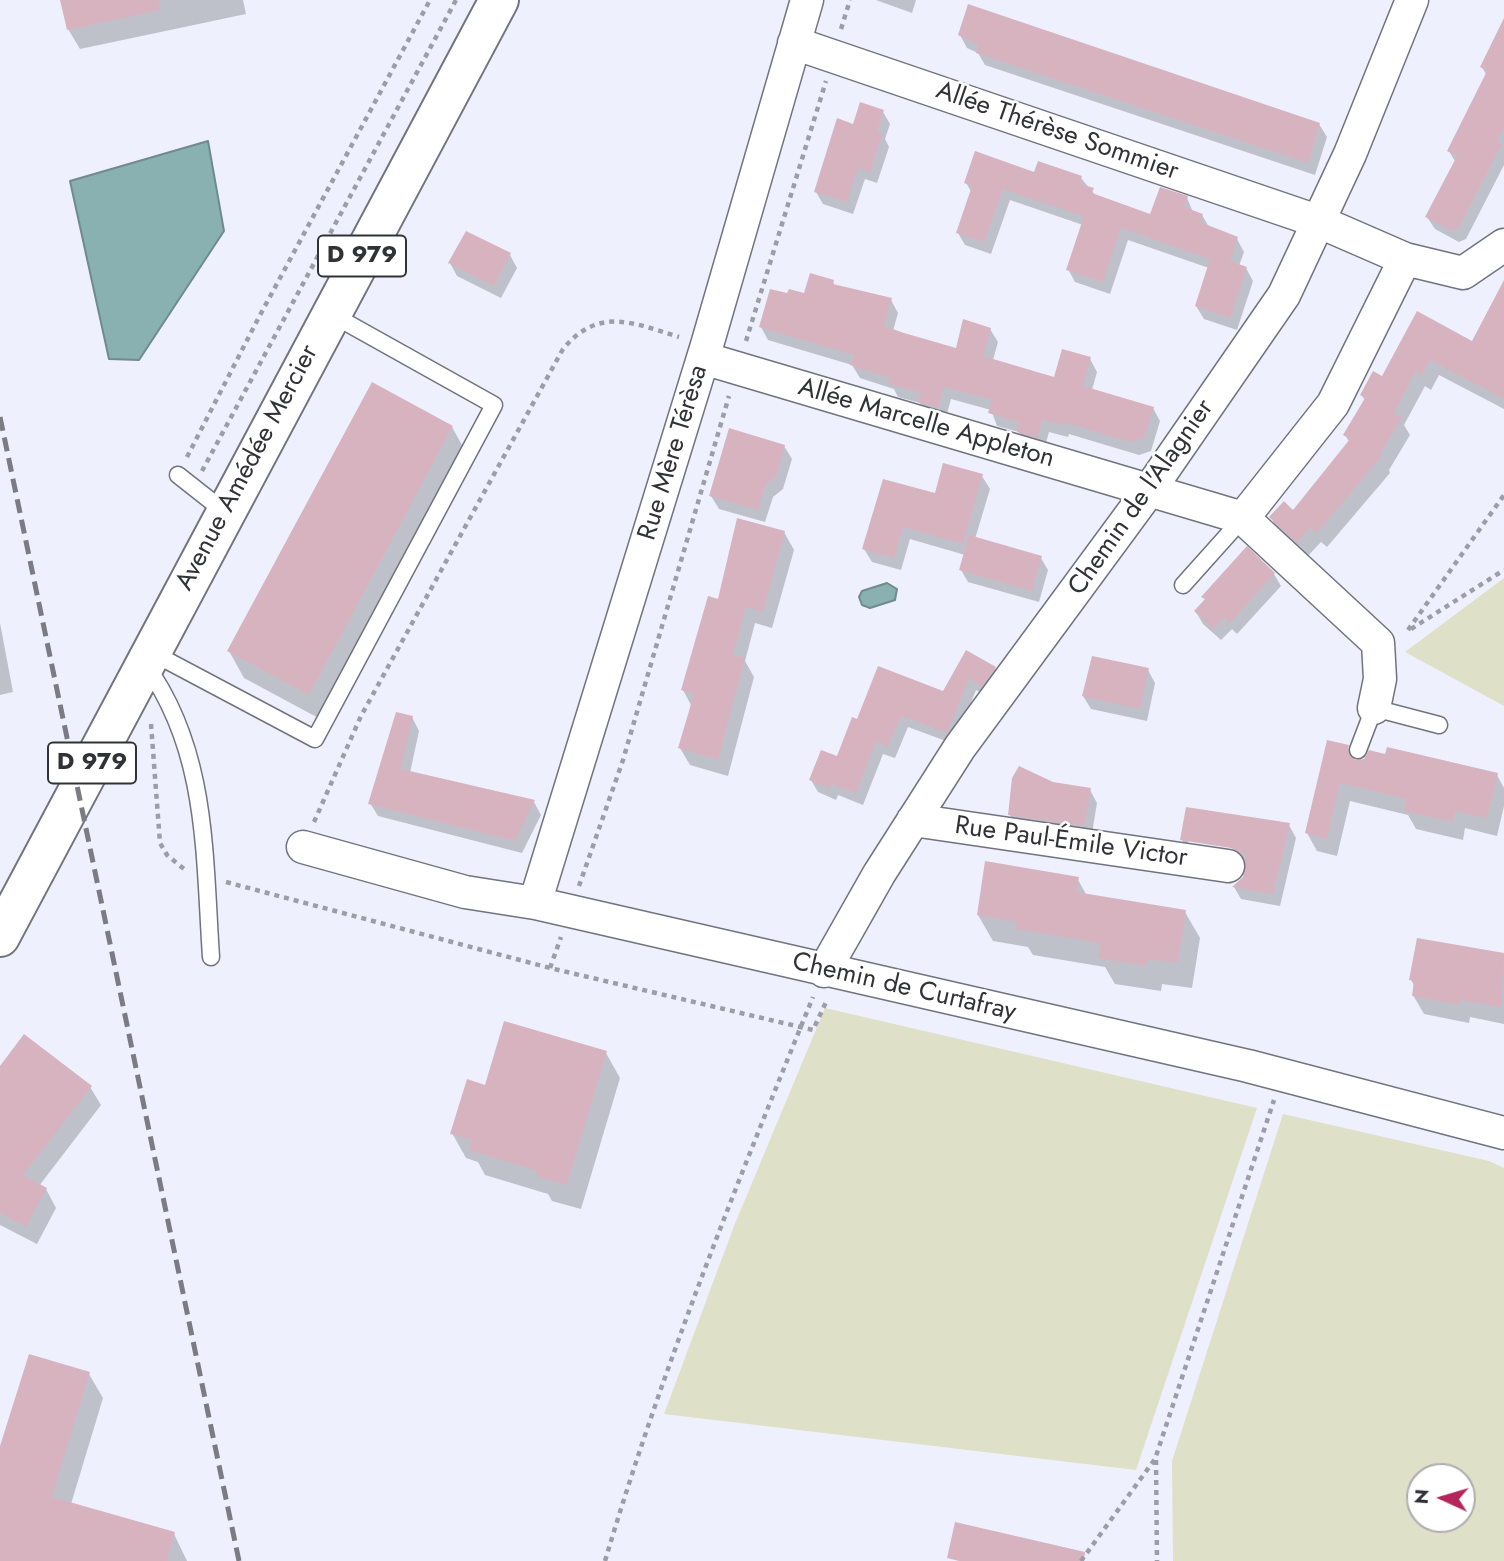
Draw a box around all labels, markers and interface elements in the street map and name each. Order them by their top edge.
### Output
street label: Allée Thérèse Sommier [932,76,1182,188]
road number: D 979 [318,235,406,276]
street label: Avenue Amédée Mercier [170,340,326,596]
street label: Rue Mère Térèsa [633,362,715,544]
street label: Allée Marcelle Appleton [794,372,1058,476]
street label: Chemin de l'Alagnier [1063,394,1221,602]
road number: D 979 [48,742,136,784]
street label: Rue Paul-Émile Victor [953,811,1189,875]
street label: Chemin de Curtafray [789,947,1019,1029]
north arrow [1406,1463,1476,1533]
text: N [1408,1488,1436,1505]

